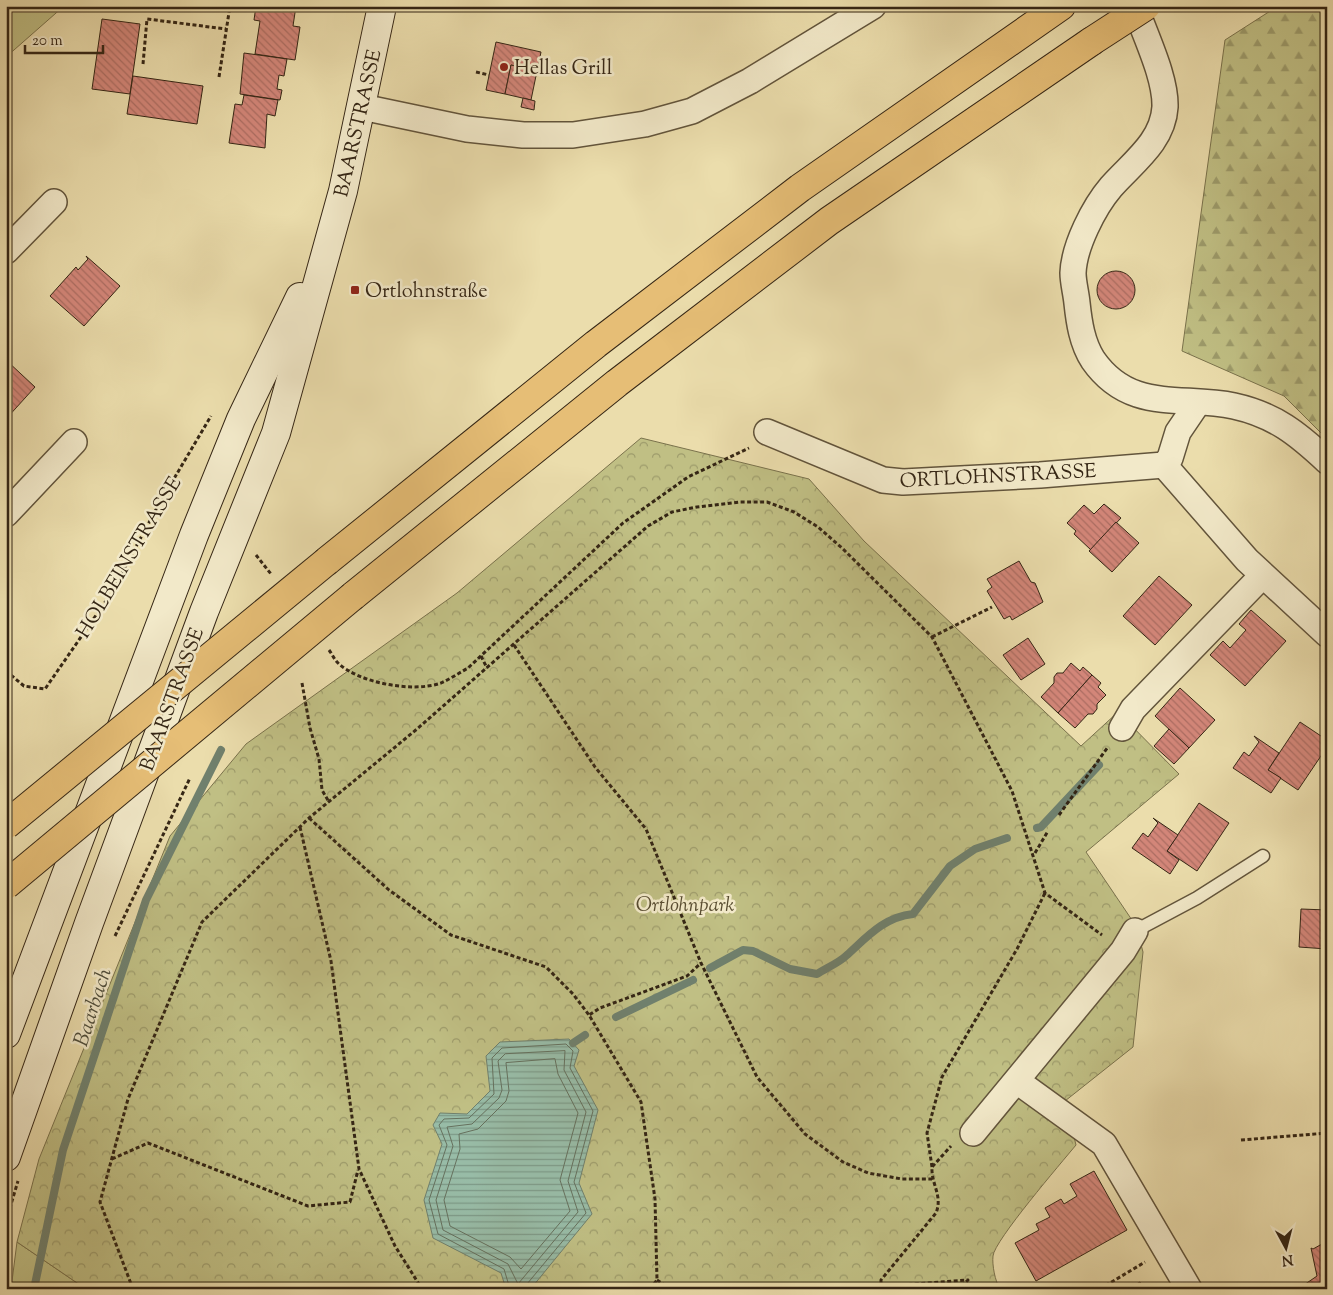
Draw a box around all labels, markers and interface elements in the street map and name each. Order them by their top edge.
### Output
scale bar [25,22,102,54]
text: 20 m [32,31,63,52]
street label: BAARSTRASSE [328,47,391,200]
place label: Hellas Grill [514,55,613,84]
marker: Hellas Grill [498,61,510,73]
place label: Ortlohnstraße [365,278,487,307]
marker: Ortlohnstraße [349,284,361,296]
street label: ORTLOHNSTRASSE [899,458,1097,497]
street label: HOLBEINSTRASSE [70,472,190,645]
street label: BAARSTRASSE [134,624,213,776]
park label: Ortlohnpark [636,892,734,921]
water label: Baarbach [67,965,121,1051]
north arrow [1260,1222,1310,1272]
text: N [1281,1248,1294,1270]

